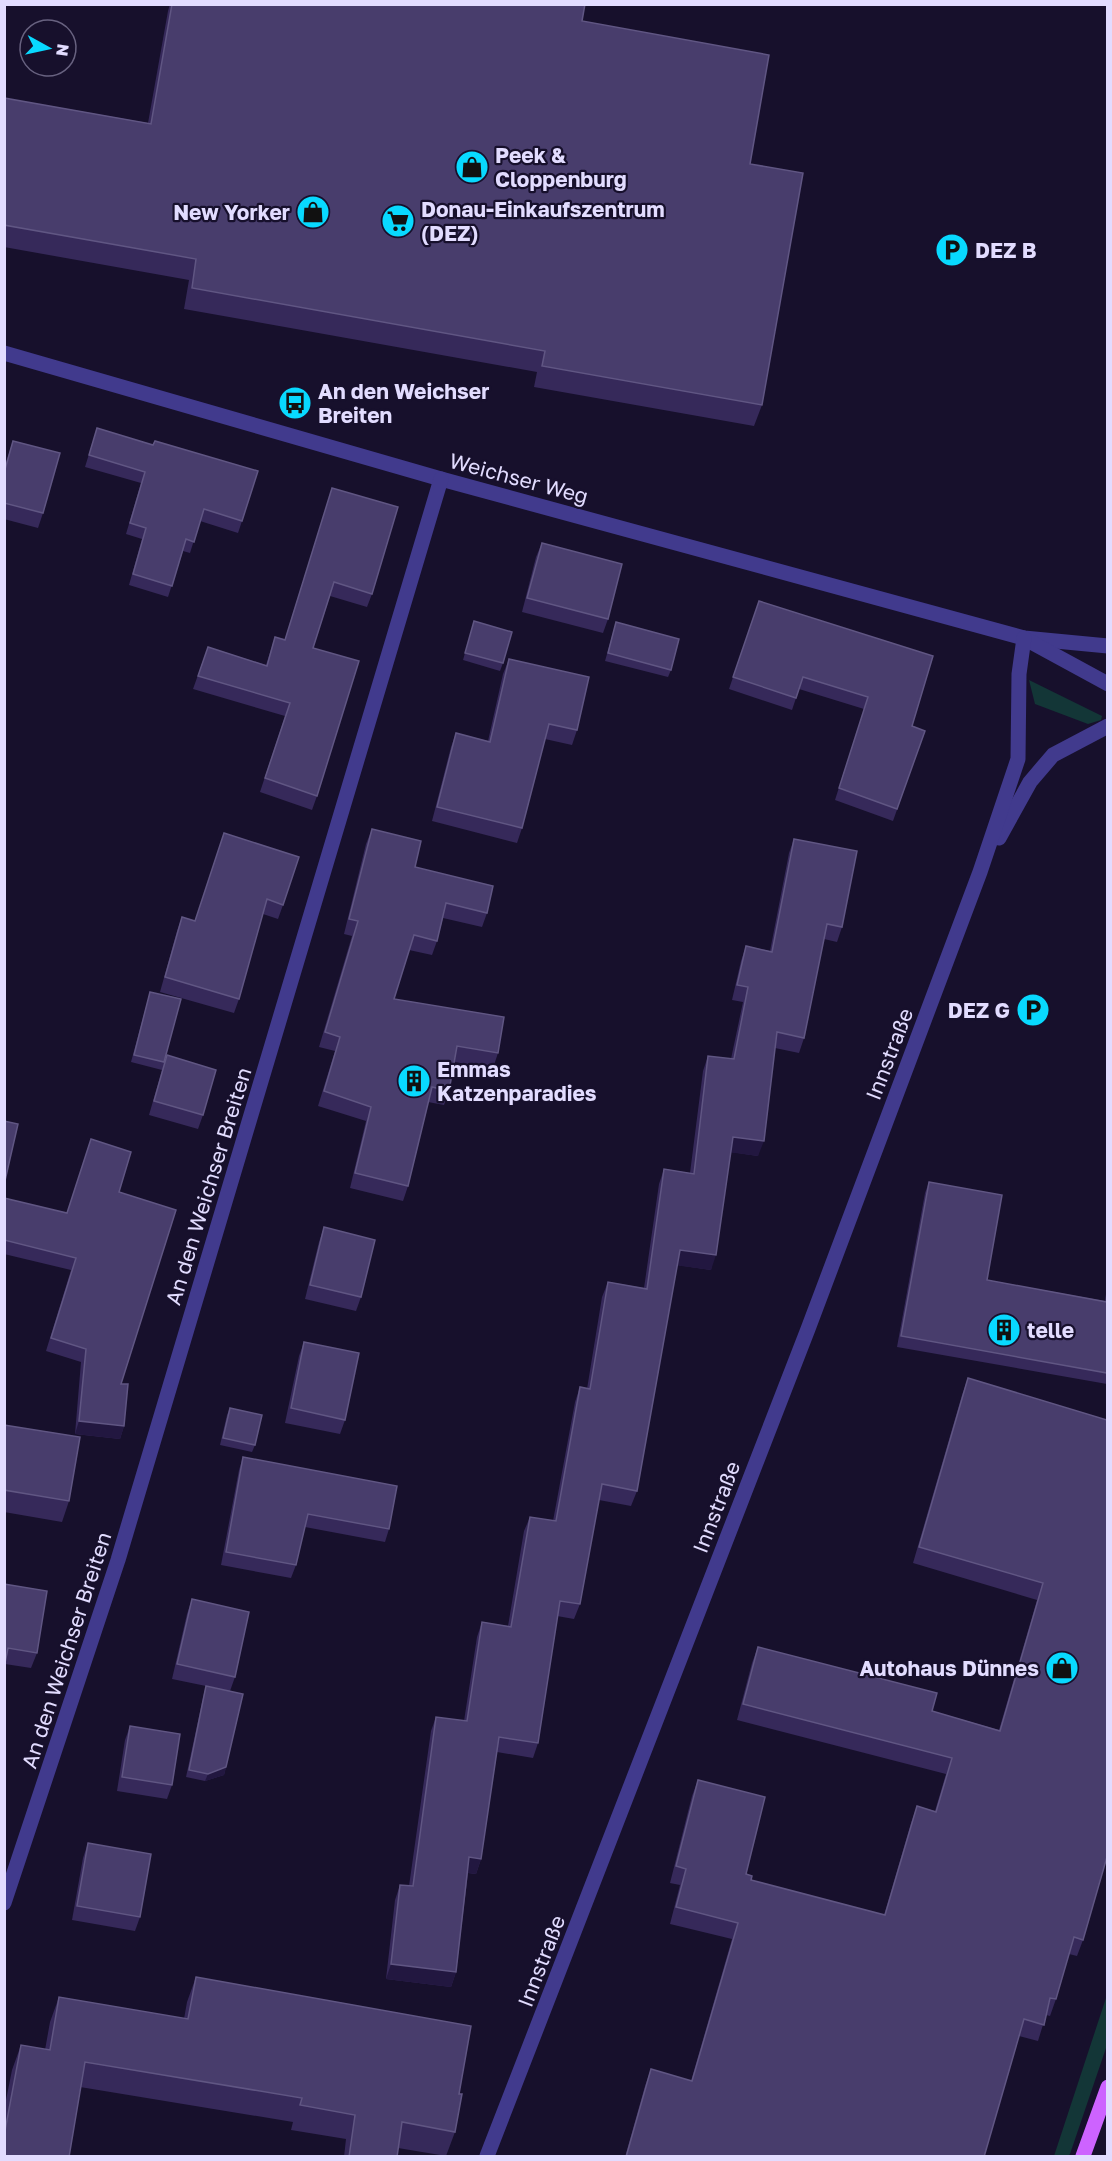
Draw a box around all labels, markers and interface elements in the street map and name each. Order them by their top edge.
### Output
north arrow [18,18,78,78]
text: N [52,43,74,58]
place label: Peek & Cloppenburg [495,142,627,192]
shop icon: Peek & Cloppenburg [454,149,490,185]
shop icon: New Yorker [295,194,331,230]
place label: Donau-Einkaufszentrum (DEZ) [421,196,665,246]
place label: New Yorker [173,199,290,225]
supermarket icon: Donau-Einkaufszentrum (DEZ) [380,203,416,239]
parking icon: DEZ B [934,232,970,268]
place label: DEZ B [975,237,1037,263]
place label: An den Weichser Breiten [318,378,489,428]
bus stop icon: An den Weichser Breiten [277,385,313,421]
street label: Weichser Weg [447,447,591,509]
parking icon: DEZ G [1015,992,1051,1028]
place label: DEZ G [948,997,1010,1023]
street label: Innstraße [860,1004,918,1104]
place label: Emmas Katzenparadies [437,1056,597,1106]
building icon: Emmas Katzenparadies [396,1063,432,1099]
street label: An den Weichser Breiten [159,1064,257,1308]
building icon: telle [986,1312,1022,1348]
place label: telle [1027,1317,1074,1343]
street label: Innstraße [687,1457,745,1557]
street label: An den Weichser Breiten [15,1528,117,1772]
shop icon: Autohaus Dünnes [1044,1650,1080,1686]
place label: Autohaus Dünnes [859,1655,1039,1681]
street label: Innstraße [512,1911,570,2011]

